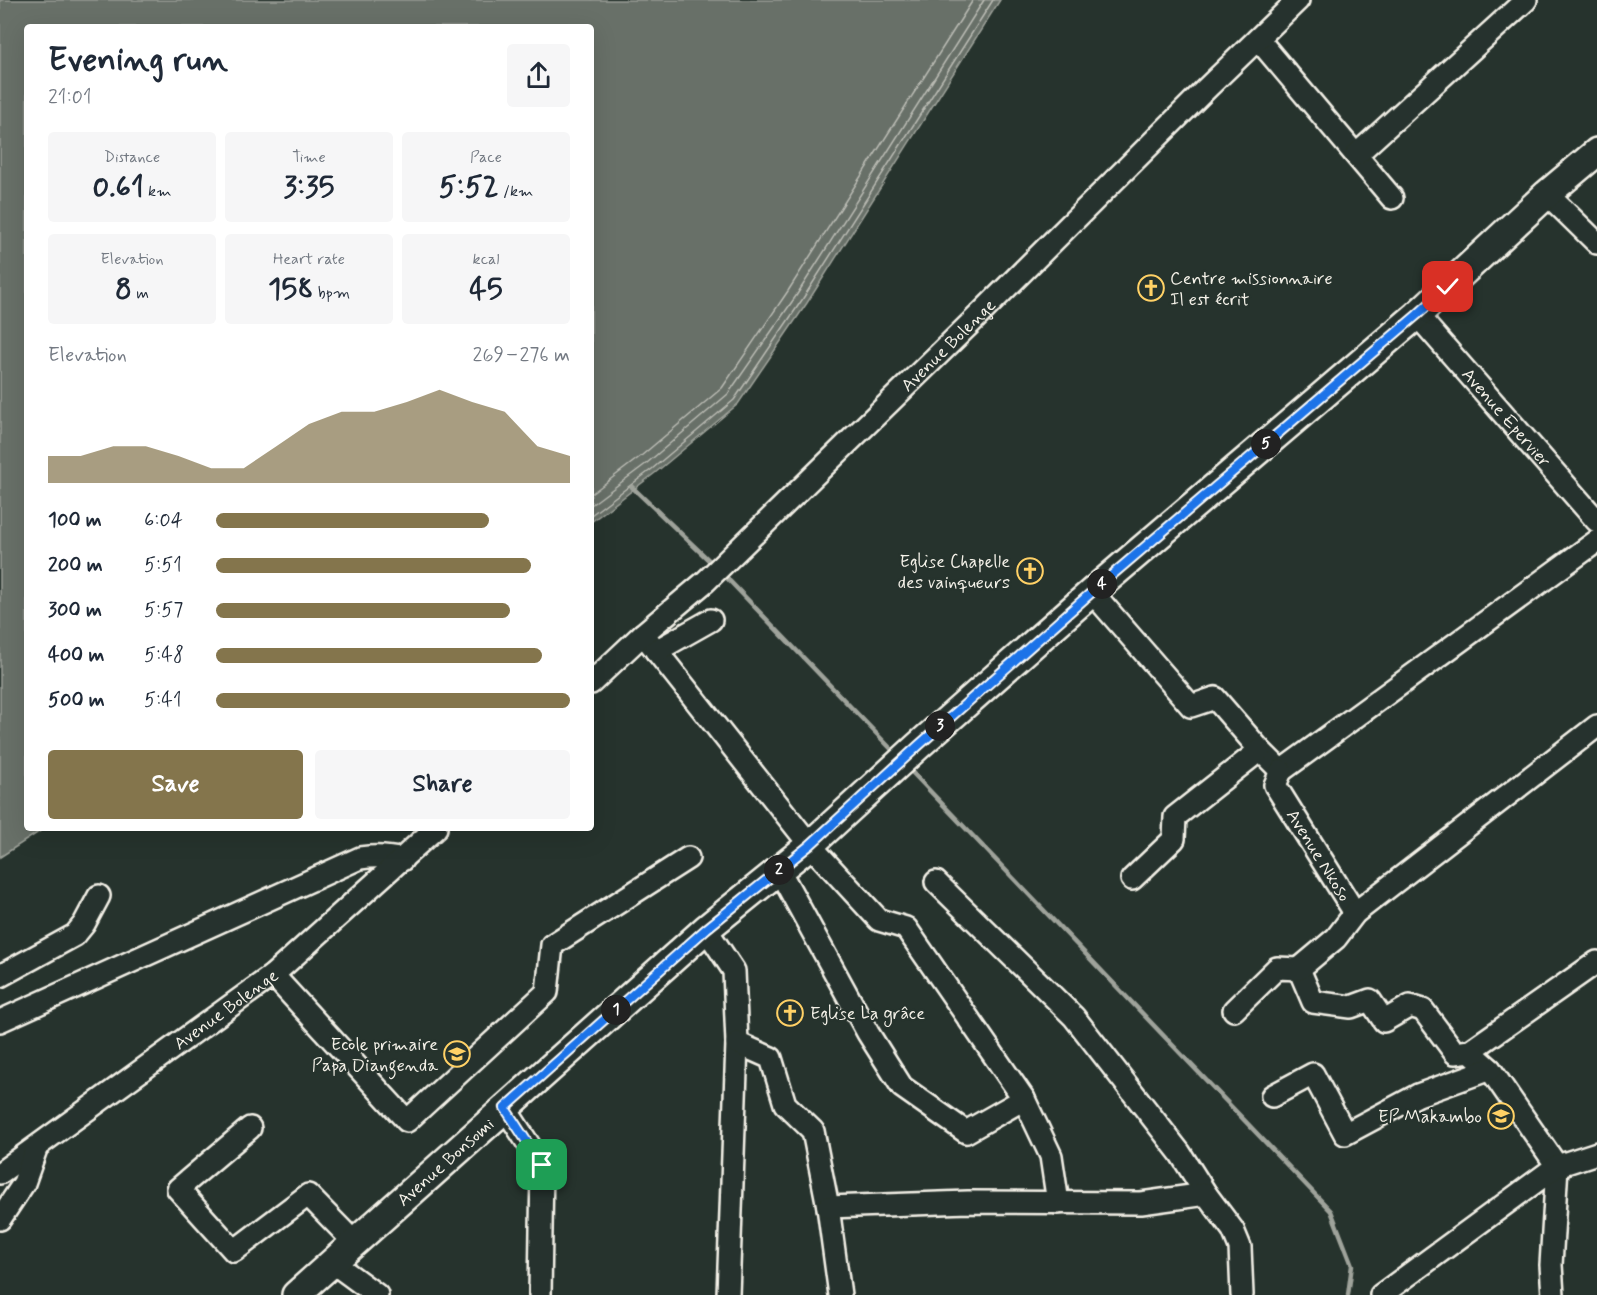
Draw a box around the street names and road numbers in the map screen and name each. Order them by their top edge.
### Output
street label: Avenue Bolenge [896,294,1002,397]
street label: Avenue Epervier [1456,363,1556,473]
street label: Avenue Nkoso [1280,805,1356,906]
street label: Avenue Bolenge [169,964,284,1056]
street label: Avenue Bonsomi [392,1113,500,1212]

